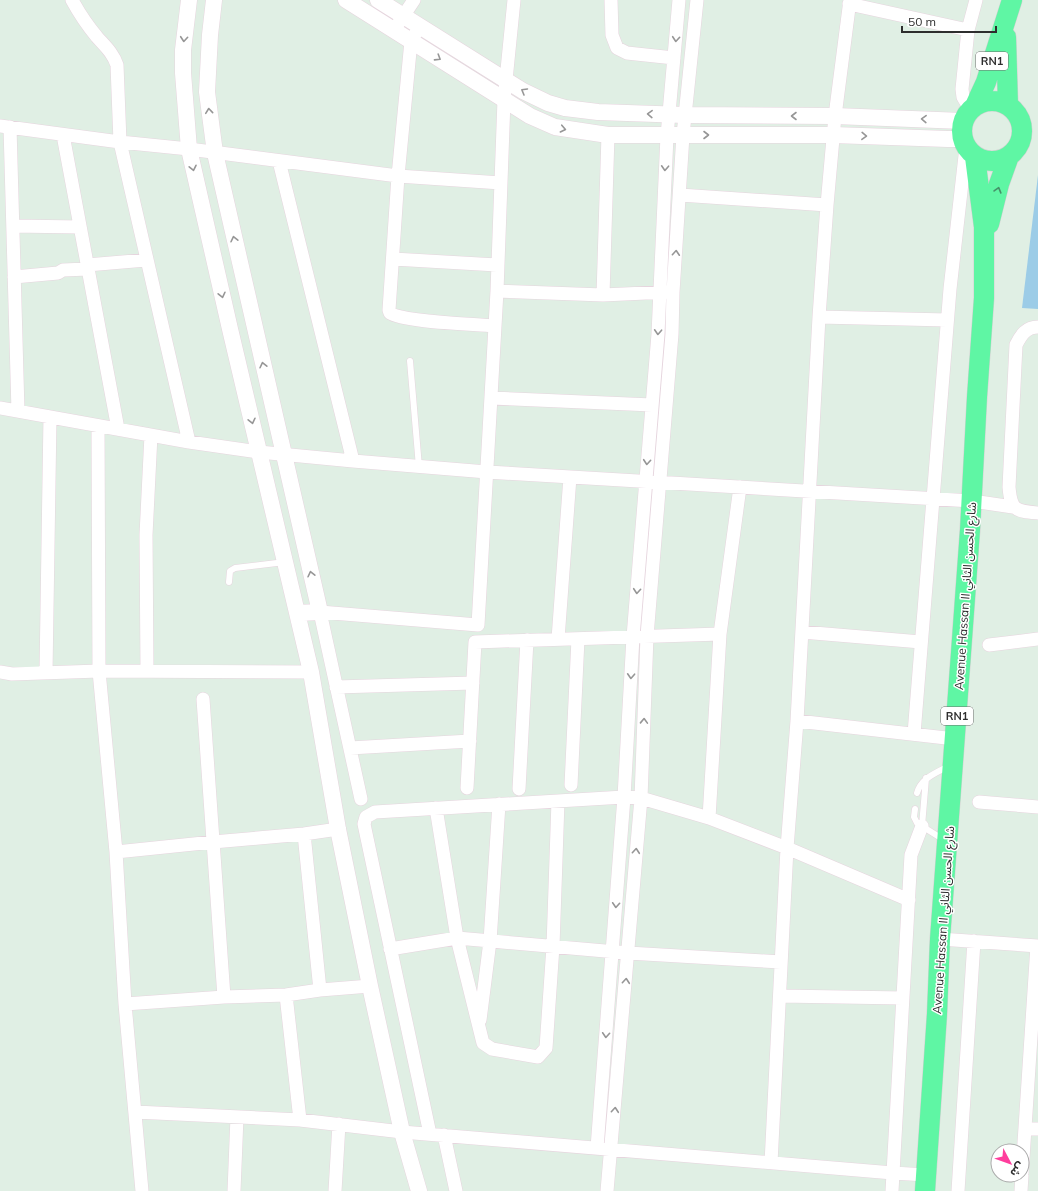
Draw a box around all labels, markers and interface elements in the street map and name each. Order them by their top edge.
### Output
scale bar [902,8,996,34]
text: 50 m [908,14,936,29]
one-way arrow [180,36,189,42]
one-way arrow [671,36,680,42]
road number: RN1 [976,52,1008,70]
one-way arrow [434,54,441,61]
one-way arrow [521,89,528,96]
one-way arrow [205,108,214,114]
one-way arrow [647,110,653,118]
one-way arrow [791,112,797,120]
one-way arrow [921,115,927,124]
one-way arrow [560,125,567,133]
one-way arrow [703,131,709,139]
one-way arrow [861,132,867,140]
one-way arrow [189,165,197,171]
one-way arrow [661,165,669,171]
one-way arrow [993,187,1002,194]
one-way arrow [231,235,239,242]
one-way arrow [671,250,680,256]
one-way arrow [217,291,226,298]
one-way arrow [653,329,662,335]
one-way arrow [260,362,268,369]
one-way arrow [247,418,255,424]
one-way arrow [643,459,652,465]
street label: Avenue Hassan II شارع الحسن الثاني [951,502,982,691]
one-way arrow [308,571,316,577]
one-way arrow [633,588,642,594]
one-way arrow [627,673,636,679]
road number: RN1 [941,707,973,725]
one-way arrow [639,718,648,724]
street label: Avenue Hassan II شارع الحسن الثاني [929,826,960,1015]
one-way arrow [632,848,641,854]
one-way arrow [611,902,620,908]
one-way arrow [621,978,630,984]
one-way arrow [602,1032,611,1038]
one-way arrow [611,1107,620,1113]
north arrow [990,1143,1030,1183]
text: ش [1007,1159,1028,1180]

